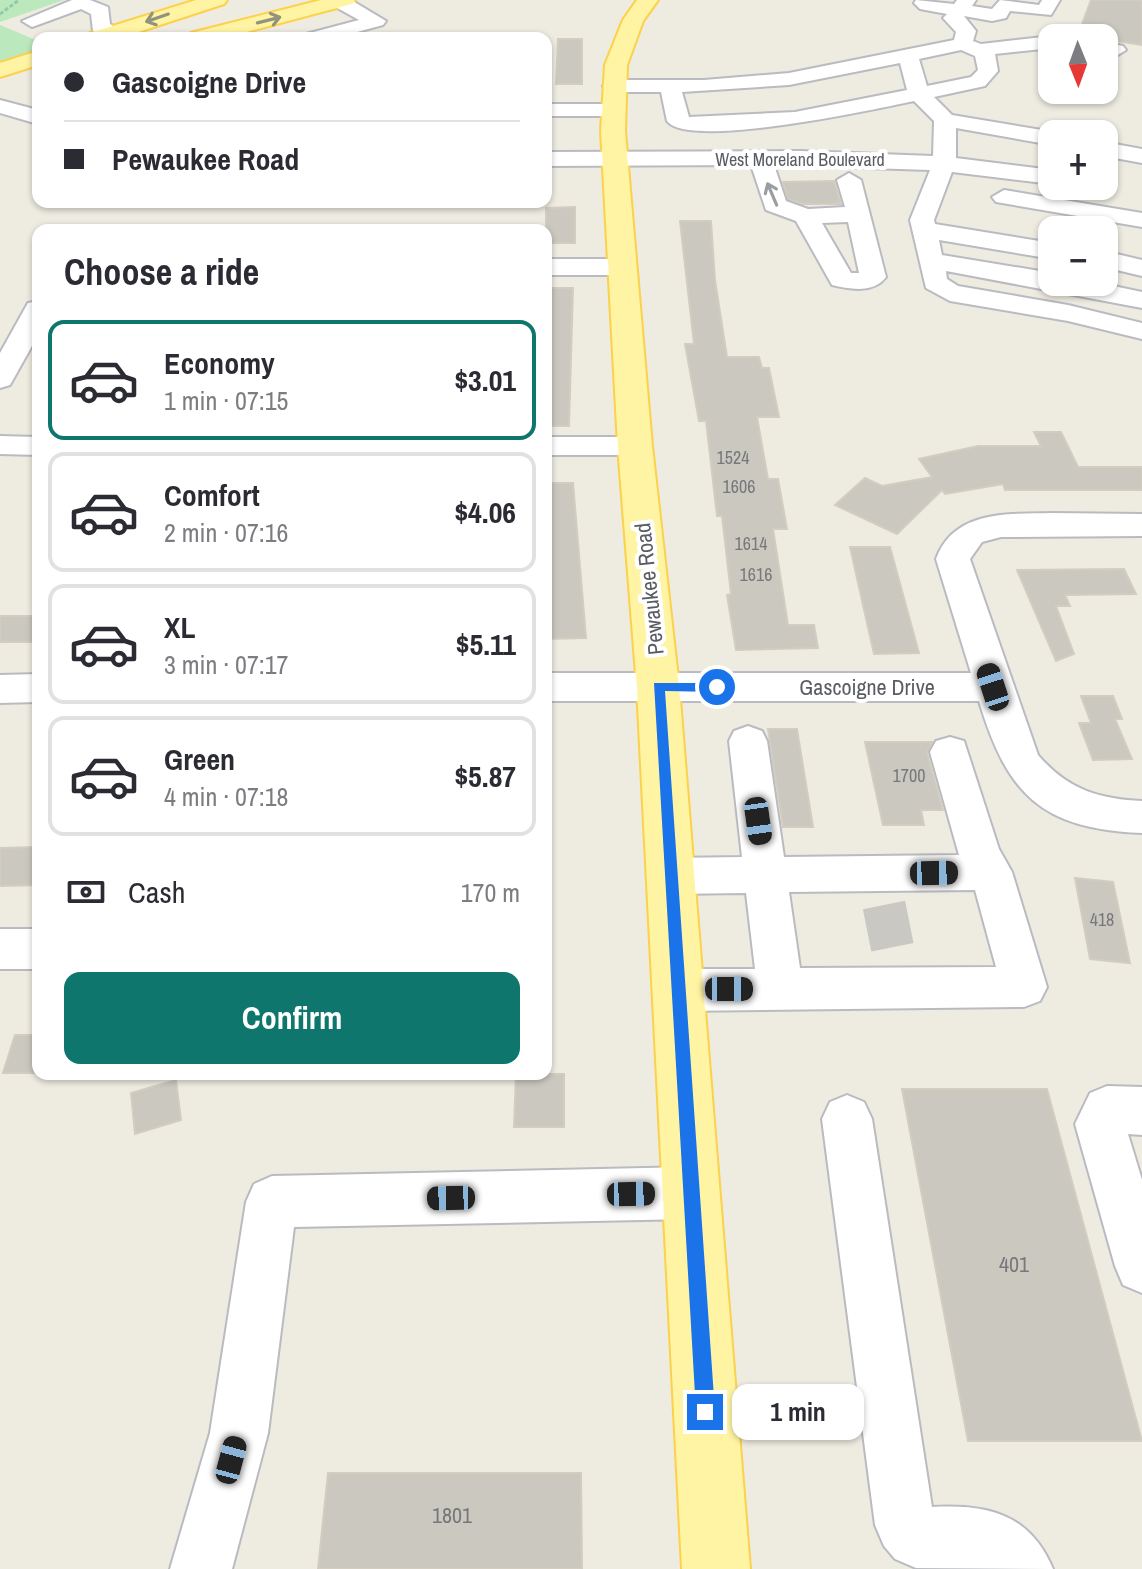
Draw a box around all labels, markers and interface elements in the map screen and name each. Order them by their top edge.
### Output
one-way arrow [256,11,282,26]
one-way arrow [145,12,170,27]
north arrow [1038,24,1118,104]
map controls [1038,24,1118,296]
text: Gascoigne Drive [112,62,306,102]
button: + [1038,120,1118,200]
text: Pewaukee Road [112,139,299,179]
street label: West Moreland Boulevard [715,147,885,172]
one-way arrow [764,183,778,207]
button: − [1038,216,1118,296]
text: Choose a ride [64,248,259,296]
text: Economy [164,343,275,383]
icon: car [68,344,140,416]
text: $3.01 [454,360,516,400]
text: 1 min · 07:15 [164,383,288,418]
house number: 1524 [717,445,749,470]
house number: 1606 [723,474,755,499]
text: Comfort [164,475,260,515]
icon: car [68,476,140,548]
text: $4.06 [454,492,516,532]
text: 2 min · 07:16 [164,515,288,550]
street label: Pewaukee Road [627,522,671,656]
house number: 1614 [735,531,767,556]
house number: 1616 [740,562,772,587]
text: XL [164,607,195,647]
icon: car [68,608,140,680]
text: $5.11 [456,624,516,664]
text: 3 min · 07:17 [164,647,288,682]
car [974,660,1012,714]
route start [699,669,735,705]
street label: Gascoigne Drive [799,672,935,702]
text: Green [164,739,235,779]
icon: car [68,740,140,812]
text: $5.87 [454,756,516,796]
house number: 1700 [893,763,925,788]
text: 4 min · 07:18 [164,779,288,814]
car [743,796,773,846]
car [910,861,958,885]
icon: cash [64,870,108,914]
text: Cash [128,872,185,912]
text: 170 m [461,875,520,910]
house number: 418 [1090,907,1114,932]
button: Confirm [64,972,520,1064]
car [705,977,753,1001]
car [607,1182,655,1206]
car [427,1186,475,1210]
house number: 401 [999,1249,1029,1279]
callout: 1 min [733,1384,865,1440]
route end [687,1394,723,1430]
text: 1 min [770,1394,826,1429]
car [213,1434,249,1486]
house number: 1801 [432,1500,472,1530]

